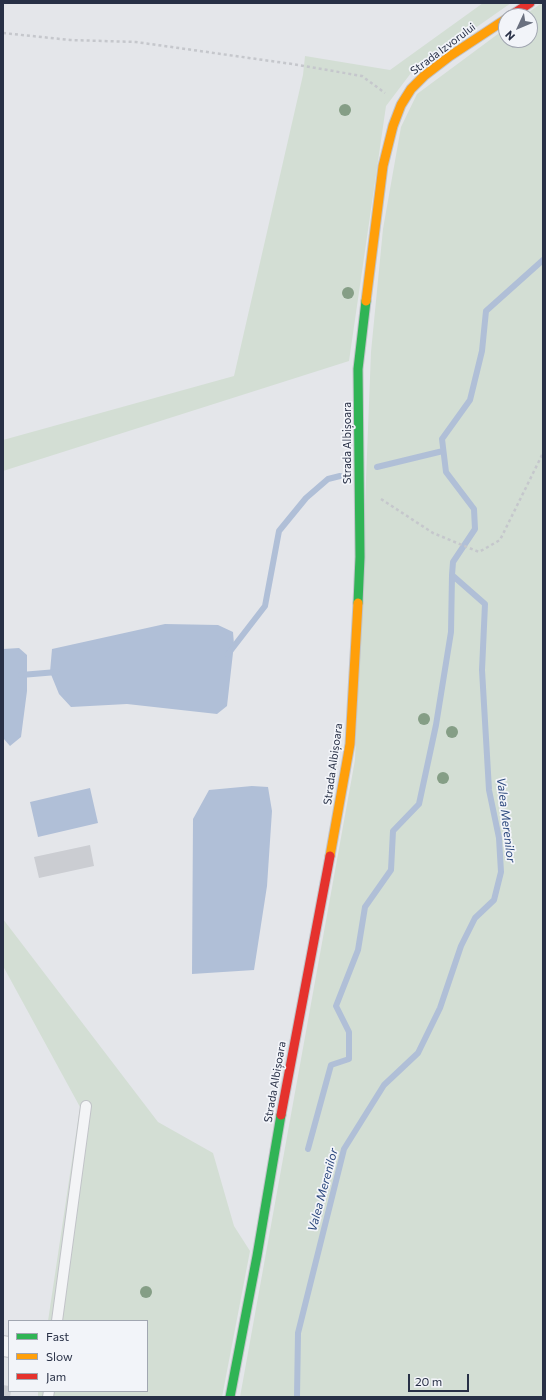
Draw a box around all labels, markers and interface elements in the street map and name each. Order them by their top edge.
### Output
north arrow [498,8,538,48]
street label: Strada Izvorului [408,20,478,78]
text: N [502,29,517,43]
street label: Strada Albișoara [340,402,354,484]
street label: Strada Albișoara [321,722,345,806]
water label: Valea Merenilor [494,777,518,863]
street label: Strada Albișoara [261,1040,289,1124]
water label: Valea Merenilor [305,1147,341,1233]
legend [8,1320,148,1392]
text: Fast [46,1329,69,1343]
text: Slow [46,1349,73,1363]
scale bar [410,1366,471,1392]
text: Jam [46,1369,66,1383]
text: 20 m [415,1374,442,1388]

